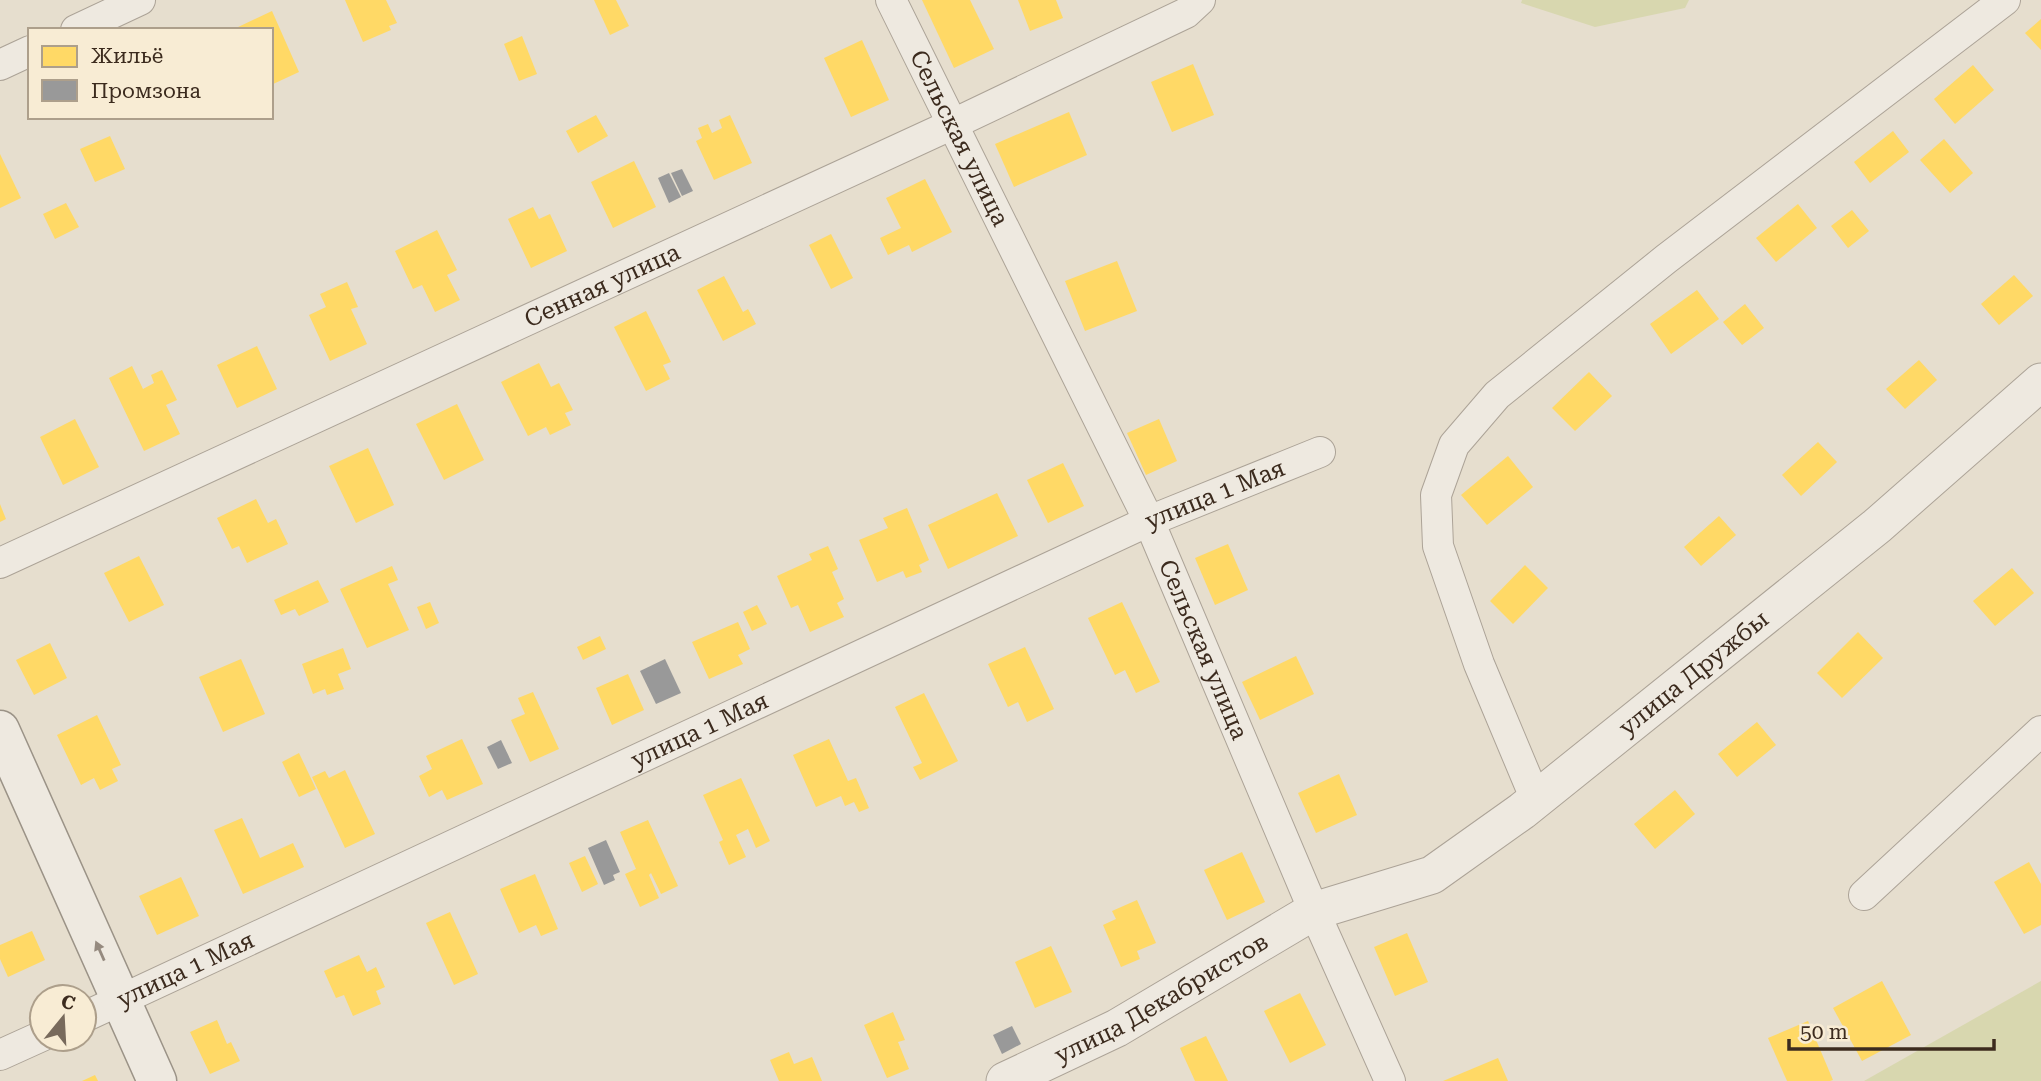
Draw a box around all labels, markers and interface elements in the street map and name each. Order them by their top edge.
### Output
legend [28,28,273,119]
text: Жильё [91,44,163,68]
street label: Сельская улица [904,45,1015,231]
text: Промзона [91,79,201,103]
street label: Сенная улица [520,238,684,333]
street label: улица 1 Мая [1141,454,1289,535]
street label: Сельская улица [1153,555,1254,744]
street label: улица Дружбы [1613,605,1774,742]
street label: улица 1 Мая [626,686,773,774]
street label: улица 1 Мая [112,926,259,1014]
street label: улица Декабристов [1050,927,1273,1069]
one-way arrow [94,941,105,962]
north arrow [28,983,98,1053]
text: С [58,989,78,1015]
scale bar [1789,1007,1994,1052]
text: 50 m [1800,1020,1848,1044]

